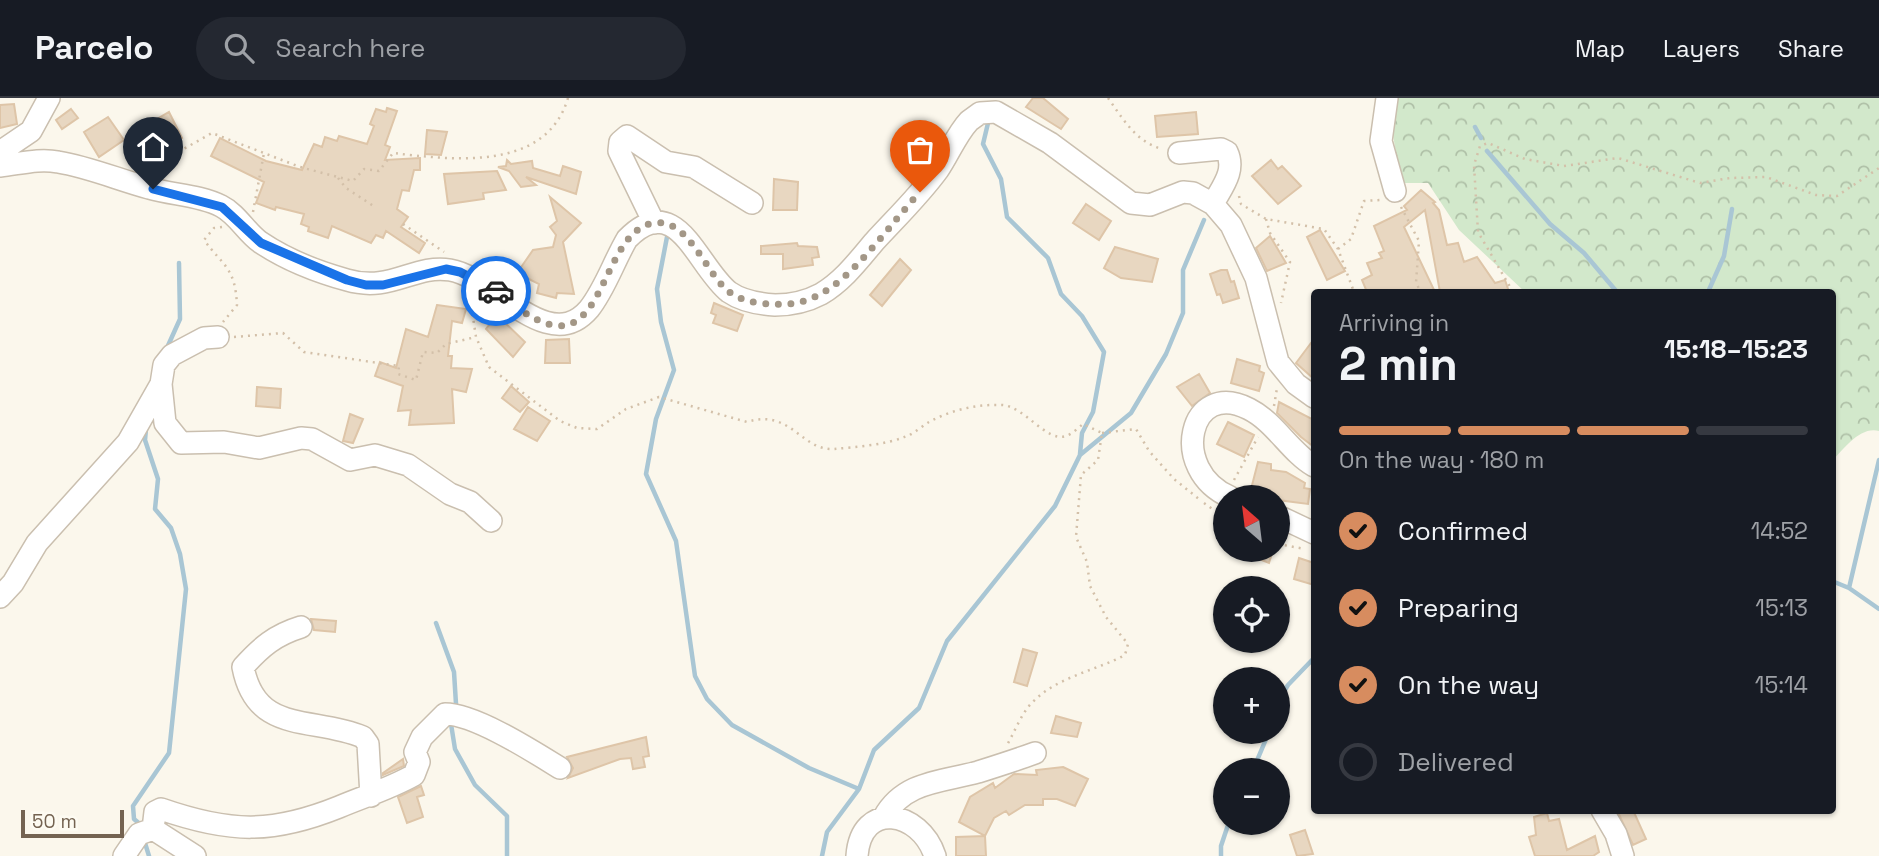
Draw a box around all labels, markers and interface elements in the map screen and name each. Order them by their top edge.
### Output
search box [196,17,686,80]
text: Parcelo [35,27,154,69]
icon: search [220,29,258,67]
text: Search here [276,31,425,65]
text: Map [1575,33,1625,64]
text: Layers [1663,33,1740,64]
text: Share [1778,33,1844,64]
pin [123,117,183,189]
pin [890,120,950,192]
icon: home [134,128,172,166]
icon: bag [901,131,939,169]
courier [461,256,531,326]
icon: car [477,272,515,310]
text: Arriving in [1339,308,1449,338]
text: 15:18–15:23 [1664,332,1808,366]
text: 2 min [1339,335,1458,393]
text: On the way · 180 m [1339,445,1544,475]
north arrow [1213,485,1290,562]
map controls [1213,485,1290,835]
icon: check [1339,512,1377,550]
text: Confirmed [1398,514,1528,548]
text: 14:52 [1751,516,1808,546]
button: locate [1213,576,1290,653]
icon: check [1339,589,1377,627]
text: Preparing [1398,591,1519,625]
text: 15:13 [1755,593,1808,623]
icon: check [1339,666,1377,704]
button: + [1213,667,1290,744]
text: On the way [1398,668,1539,702]
text: 15:14 [1755,670,1808,700]
text: Delivered [1398,745,1514,779]
button: − [1213,758,1290,835]
scale bar [21,807,124,839]
text: 50 m [32,809,77,834]

